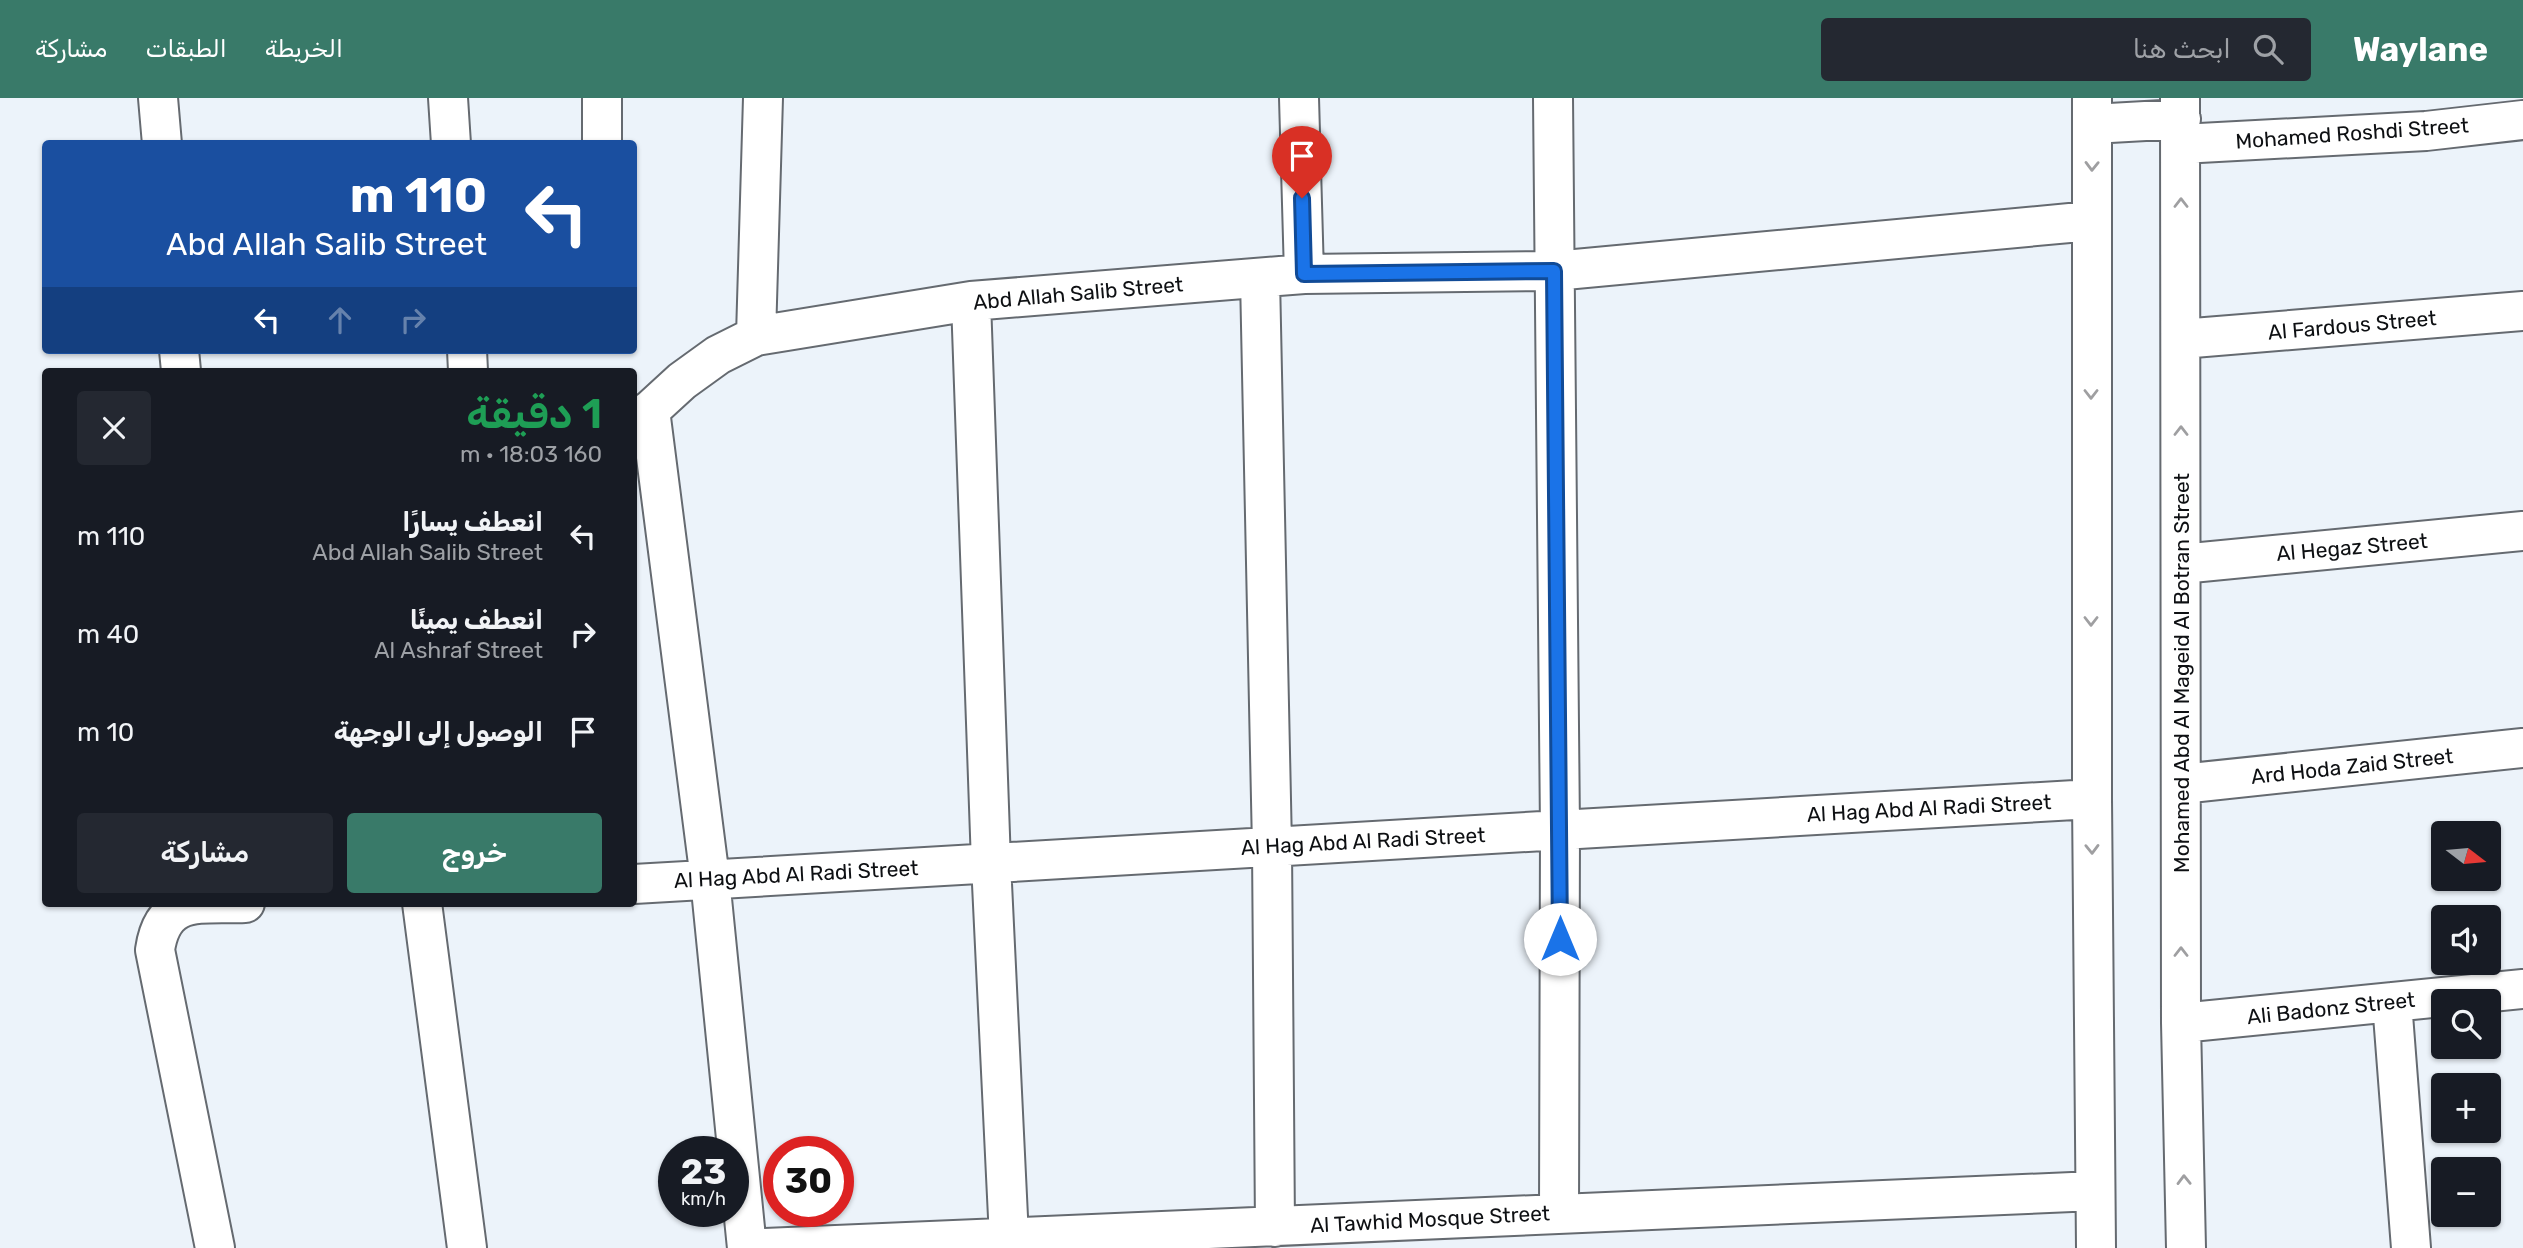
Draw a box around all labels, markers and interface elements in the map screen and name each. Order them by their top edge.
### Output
search box [1821,18,2311,81]
icon: search [2249,30,2287,68]
text: Waylane [2353,30,2488,69]
text: ابحث هنا [2133,34,2231,65]
text: مشاركة [35,35,107,63]
text: الطبقات [145,35,227,63]
text: الخريطة [265,35,343,63]
street label: Mohamed Roshdi Street [2235,112,2469,154]
pin [1272,126,1332,198]
icon: arrive [1283,137,1321,175]
one-way arrow [2084,161,2099,172]
text: 110 m [350,166,487,224]
icon: left [511,168,602,259]
one-way arrow [2173,198,2189,208]
text: Abd Allah Salib Street [166,225,487,263]
street label: Abd Allah Salib Street [972,271,1184,315]
icon: left [248,301,286,339]
icon: ahead [321,301,359,339]
icon: right [394,301,432,339]
street label: Al Fardous Street [2267,305,2437,345]
text: 1 دقيقة [466,389,602,439]
one-way arrow [2083,389,2099,399]
button: close [77,391,151,465]
one-way arrow [2173,425,2189,436]
text: 160 m · 18:03 [460,440,602,468]
street label: Mohamed Abd Al Mageid Al Botran Street [2169,473,2194,873]
text: انعطف يسارًا [402,507,543,538]
icon: left [564,517,602,555]
text: 110 m [77,521,145,552]
street label: Al Hegaz Street [2275,528,2429,566]
text: Abd Allah Salib Street [312,538,543,566]
text: انعطف يمينًا [410,605,543,636]
icon: right [564,615,602,653]
one-way arrow [2083,616,2099,627]
text: 40 m [77,619,139,650]
text: Al Ashraf Street [374,636,543,664]
icon: arrive [564,713,602,751]
text: 10 m [77,717,134,748]
text: الوصول إلى الوجهة [334,717,543,748]
street label: Ard Hoda Zaid Street [2250,743,2454,789]
street label: Al Hag Abd Al Radi Street [1806,789,2052,827]
button: مشاركة [77,813,333,893]
button: خروج [347,813,602,893]
north arrow [2431,821,2501,891]
map controls [2431,821,2501,1227]
street label: Al Hag Abd Al Radi Street [1240,822,1486,860]
one-way arrow [2084,844,2100,854]
street label: Al Hag Abd Al Radi Street [673,855,919,893]
position arrow [1523,902,1597,976]
button: sound [2431,905,2501,975]
one-way arrow [2173,947,2189,957]
street label: Ali Badonz Street [2246,987,2416,1029]
button: search [2431,989,2501,1059]
button: + [2431,1073,2501,1143]
speed limit sign: 30 [763,1136,854,1227]
text: 23 [681,1151,726,1193]
button: − [2431,1157,2501,1227]
one-way arrow [2177,1174,2192,1185]
text: km/h [681,1188,726,1210]
street label: Al Tawhid Mosque Street [1309,1200,1551,1238]

